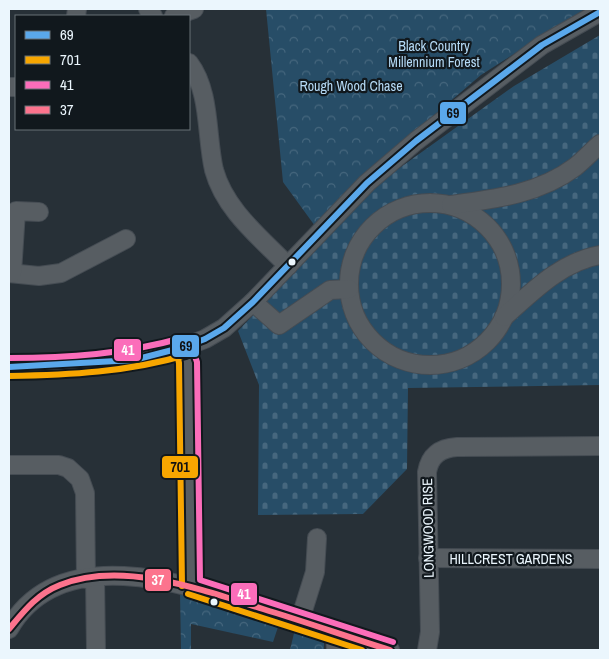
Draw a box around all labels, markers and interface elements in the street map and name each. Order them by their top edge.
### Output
legend [15,15,190,130]
text: 69 [60,24,74,45]
park label: Black Country Millennium Forest [388,37,480,71]
text: 701 [60,49,81,70]
text: 41 [60,74,74,95]
park label: Rough Wood Chase [299,77,403,95]
text: 37 [60,99,74,120]
line badge: 69 [439,101,467,125]
text: 69 [447,104,459,122]
unlabelled marker [287,257,297,267]
line badge: 69 [171,334,200,358]
text: 69 [180,337,192,355]
line badge: 41 [113,338,142,362]
text: 41 [122,341,135,359]
line badge: 701 [161,455,199,479]
text: 701 [170,458,190,476]
street label: LONGWOOD RISE [418,478,438,578]
street label: HILLCREST GARDENS [450,550,573,568]
line badge: 37 [144,568,172,592]
text: 37 [152,571,165,589]
line badge: 41 [230,582,258,606]
text: 41 [238,585,251,603]
unlabelled marker [209,597,219,607]

